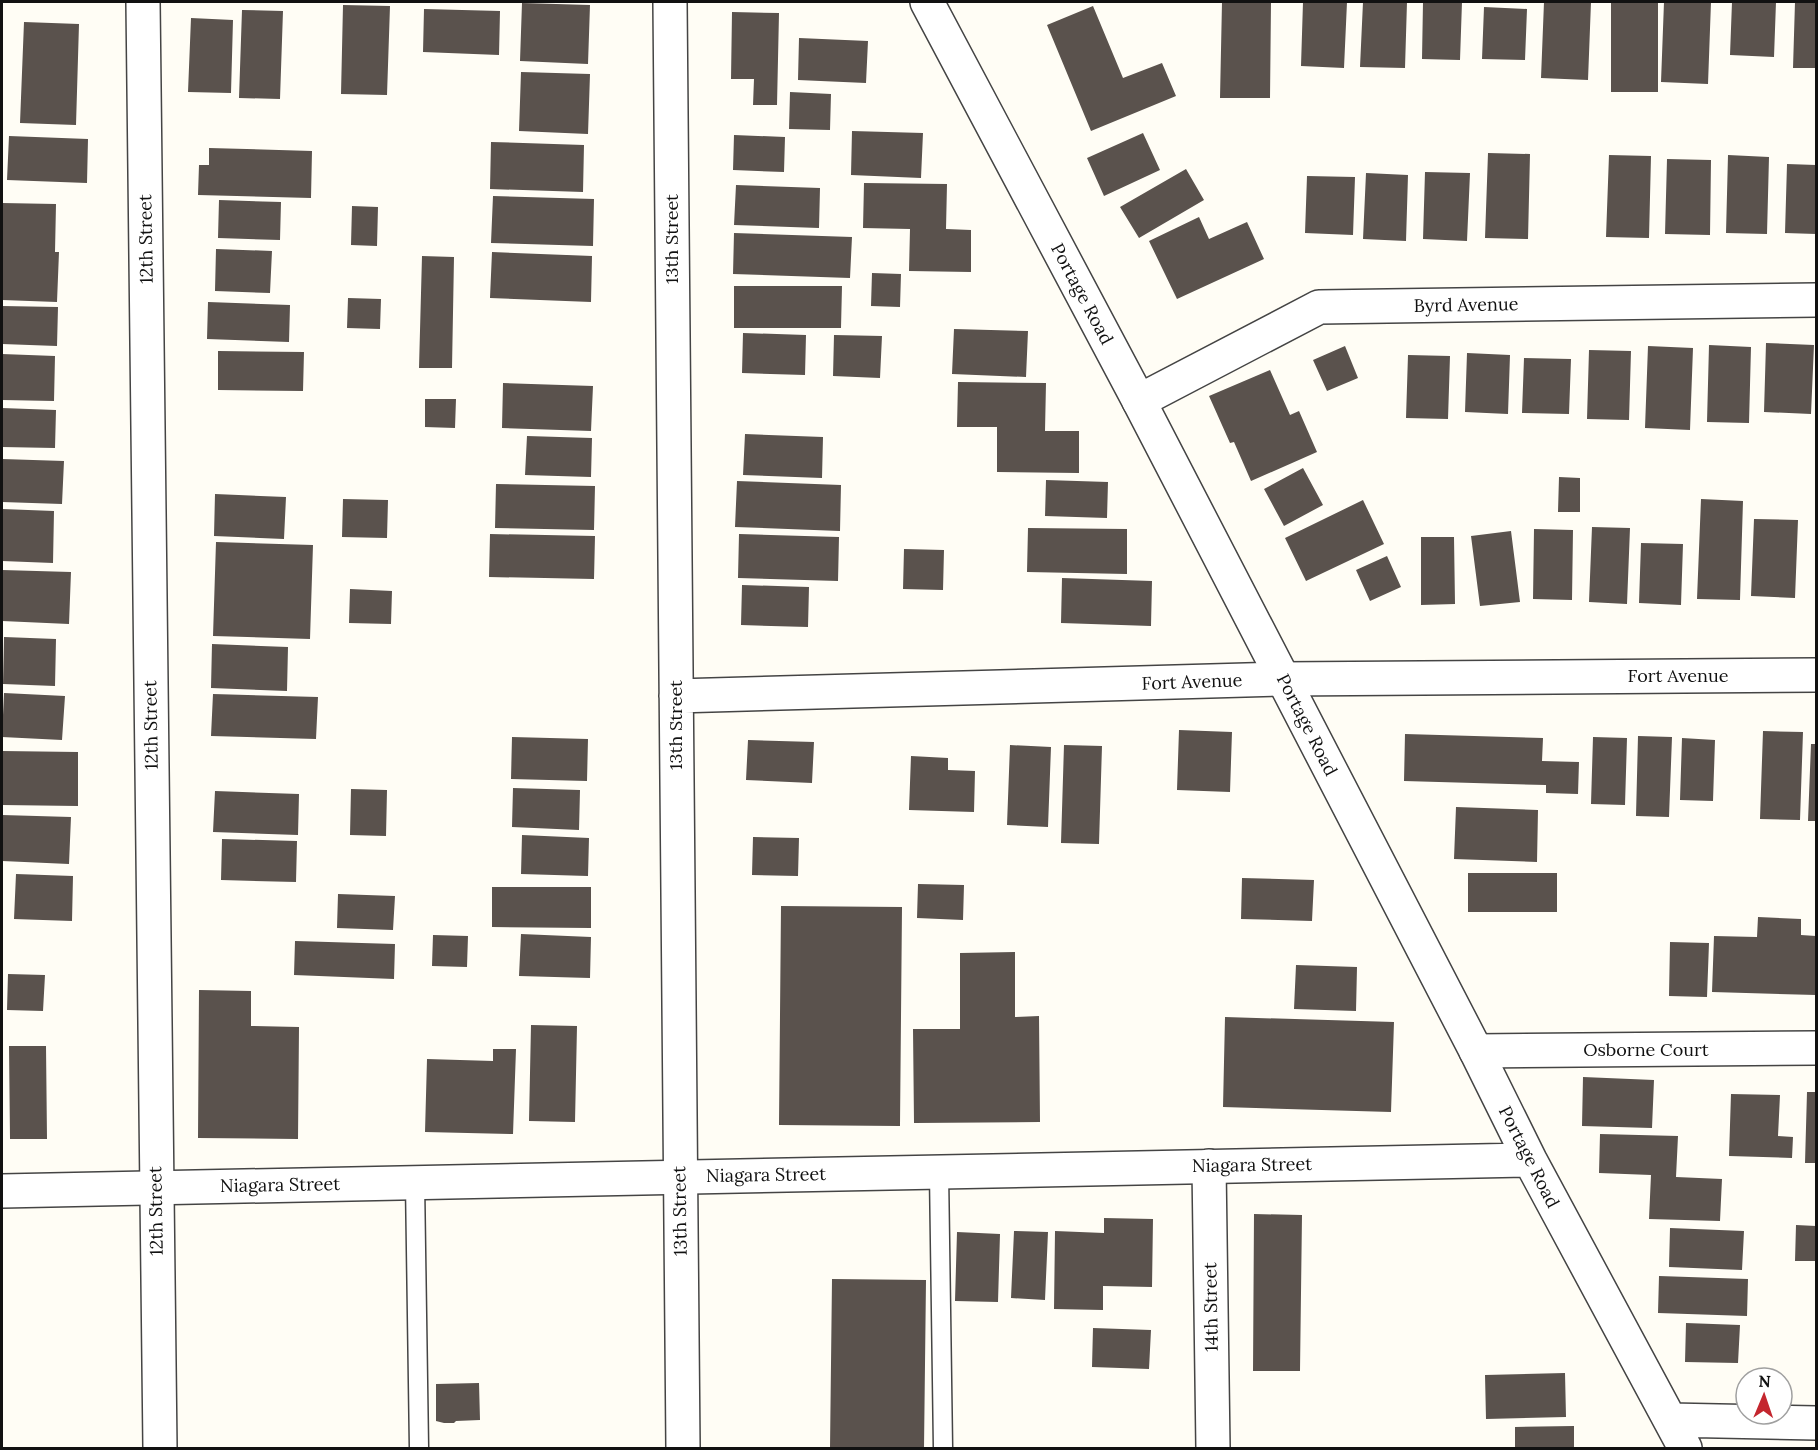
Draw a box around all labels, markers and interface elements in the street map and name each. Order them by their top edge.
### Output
street label: 12th Street [133,194,158,284]
street label: 13th Street [660,194,683,284]
street label: Portage Road [1046,239,1119,349]
street label: Byrd Avenue [1413,292,1519,317]
street label: Fort Avenue [1628,664,1729,687]
street label: Fort Avenue [1141,668,1243,695]
street label: Portage Road [1272,670,1343,780]
street label: 12th Street [138,680,163,770]
street label: 13th Street [664,680,687,770]
street label: Osborne Court [1583,1038,1709,1061]
street label: Portage Road [1494,1102,1565,1212]
street label: Niagara Street [1192,1152,1312,1177]
street label: Niagara Street [706,1162,826,1187]
street label: 12th Street [143,1166,168,1256]
street label: 13th Street [667,1166,692,1256]
street label: Niagara Street [220,1172,340,1197]
street label: 14th Street [1198,1262,1223,1352]
north arrow [1734,1366,1794,1426]
text: N [1758,1371,1771,1391]

